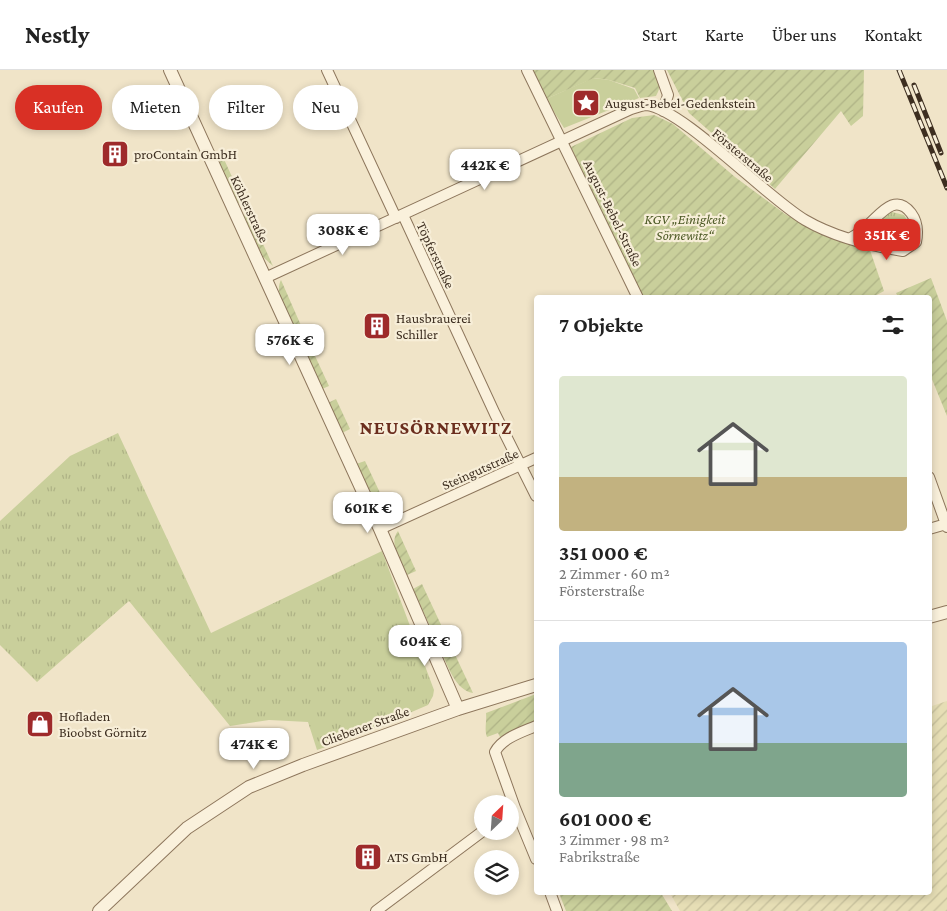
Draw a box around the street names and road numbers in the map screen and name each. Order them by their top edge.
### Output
street label: Försterstraße [709,125,777,185]
street label: August-Bebel-Straße [580,157,646,269]
street label: Köhlerstraße [227,173,273,245]
street label: Töpferstraße [414,219,458,291]
street label: Steingutstraße [439,445,521,493]
street label: Cliebener Straße [319,703,411,749]

